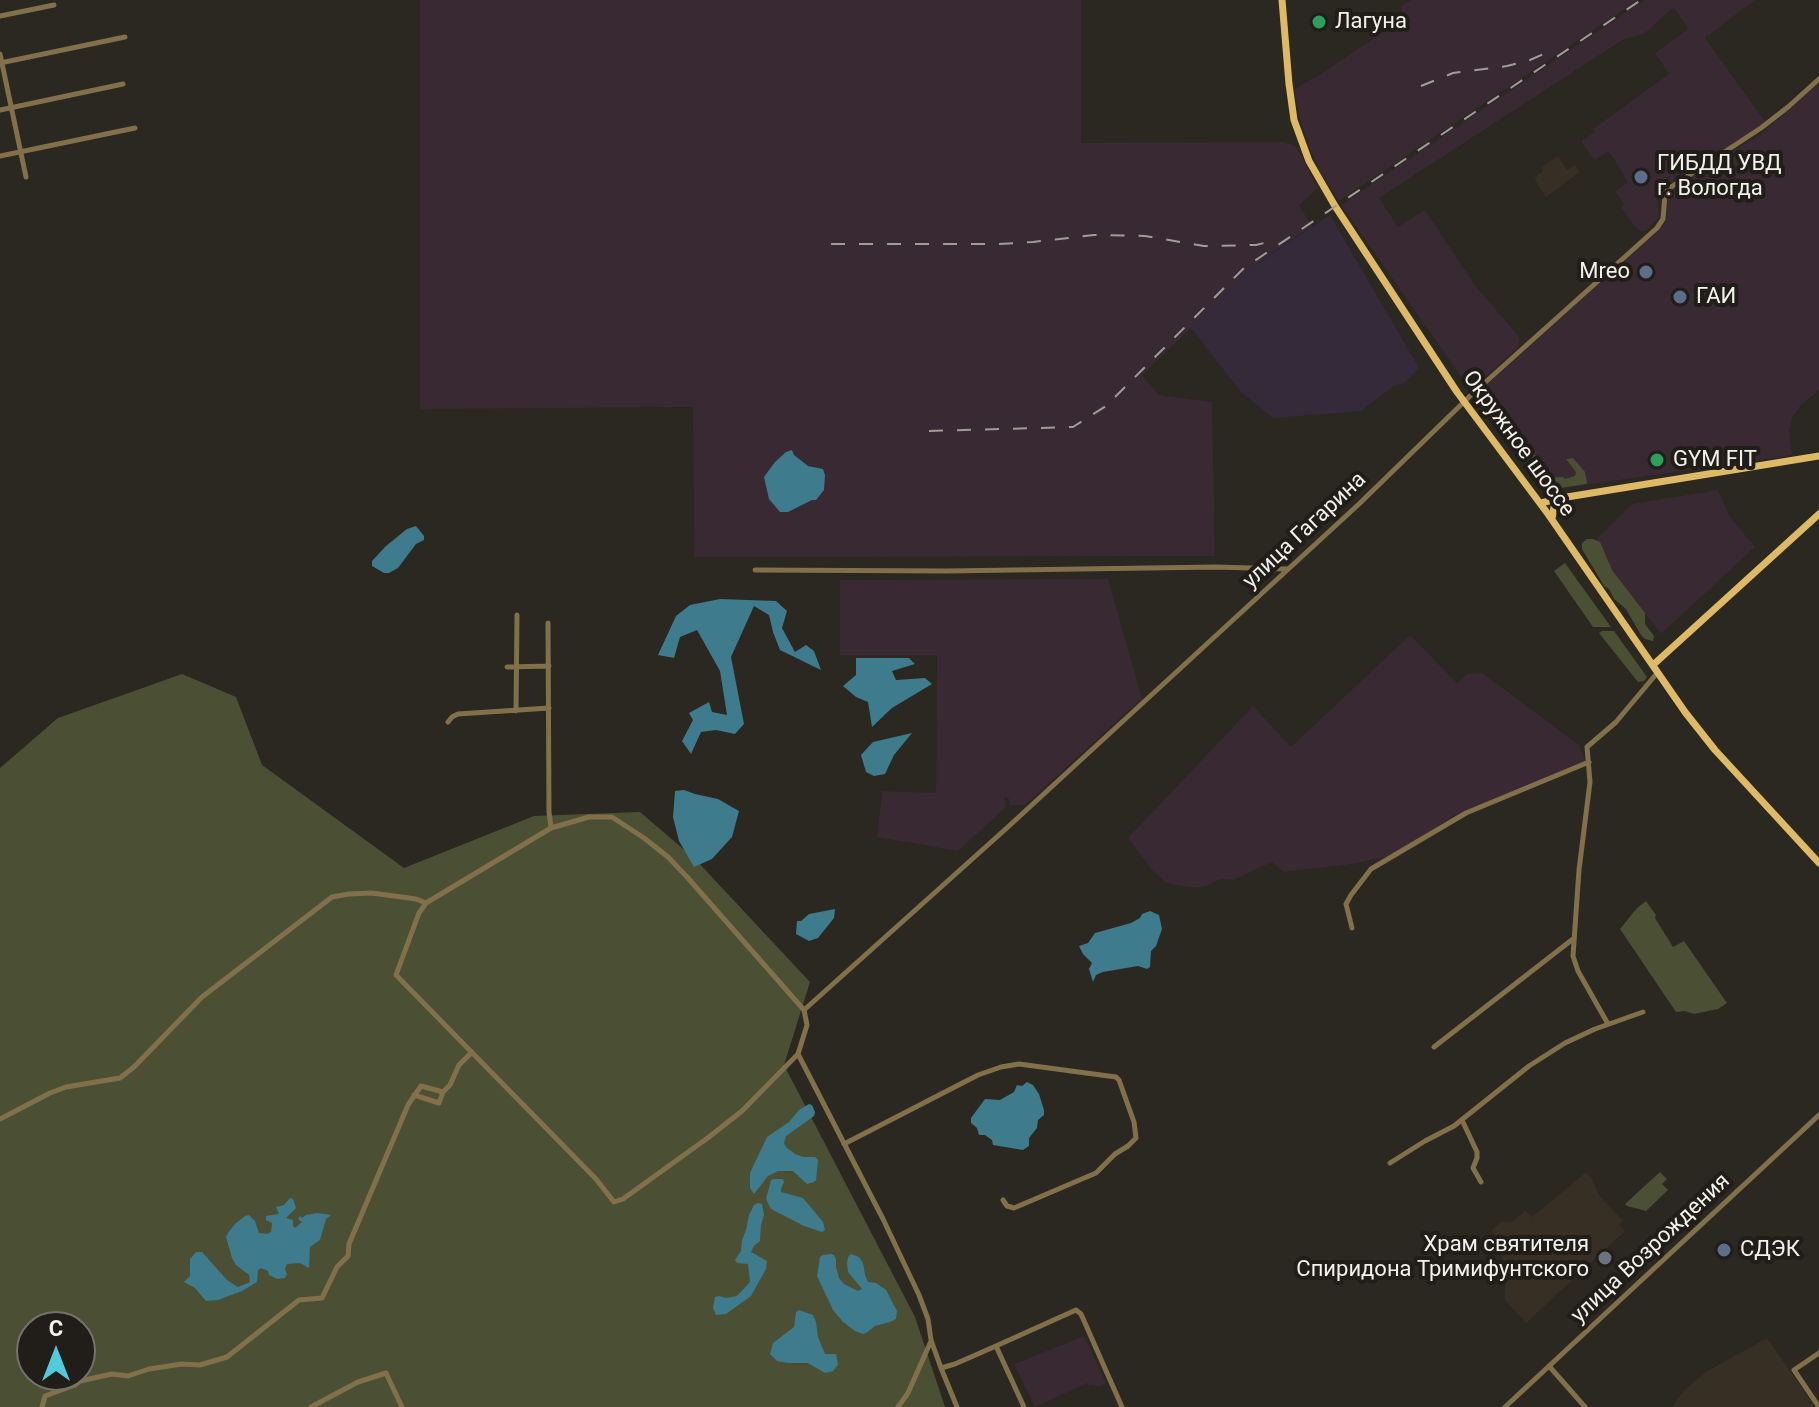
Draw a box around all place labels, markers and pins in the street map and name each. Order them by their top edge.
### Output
place label: Лагуна [1335,9,1407,35]
marker: Лагуна [1310,13,1328,31]
place label: ГИБДД УВД г. Вологда [1657,151,1782,202]
marker: ГИБДД УВД г. Вологда [1632,168,1650,186]
place label: Mreo [1579,259,1630,285]
marker: Mreo [1637,263,1655,281]
place label: ГАИ [1696,284,1736,310]
marker: ГАИ [1671,288,1689,306]
place label: GYM FIT [1673,447,1757,473]
marker: GYM FIT [1648,451,1666,469]
place label: Храм святителя Спиридона Тримифунтского [1296,1232,1589,1284]
place label: СДЭК [1740,1237,1800,1263]
marker: СДЭК [1715,1241,1733,1259]
marker: Храм святителя Спиридона Тримифунтского [1596,1249,1614,1267]

